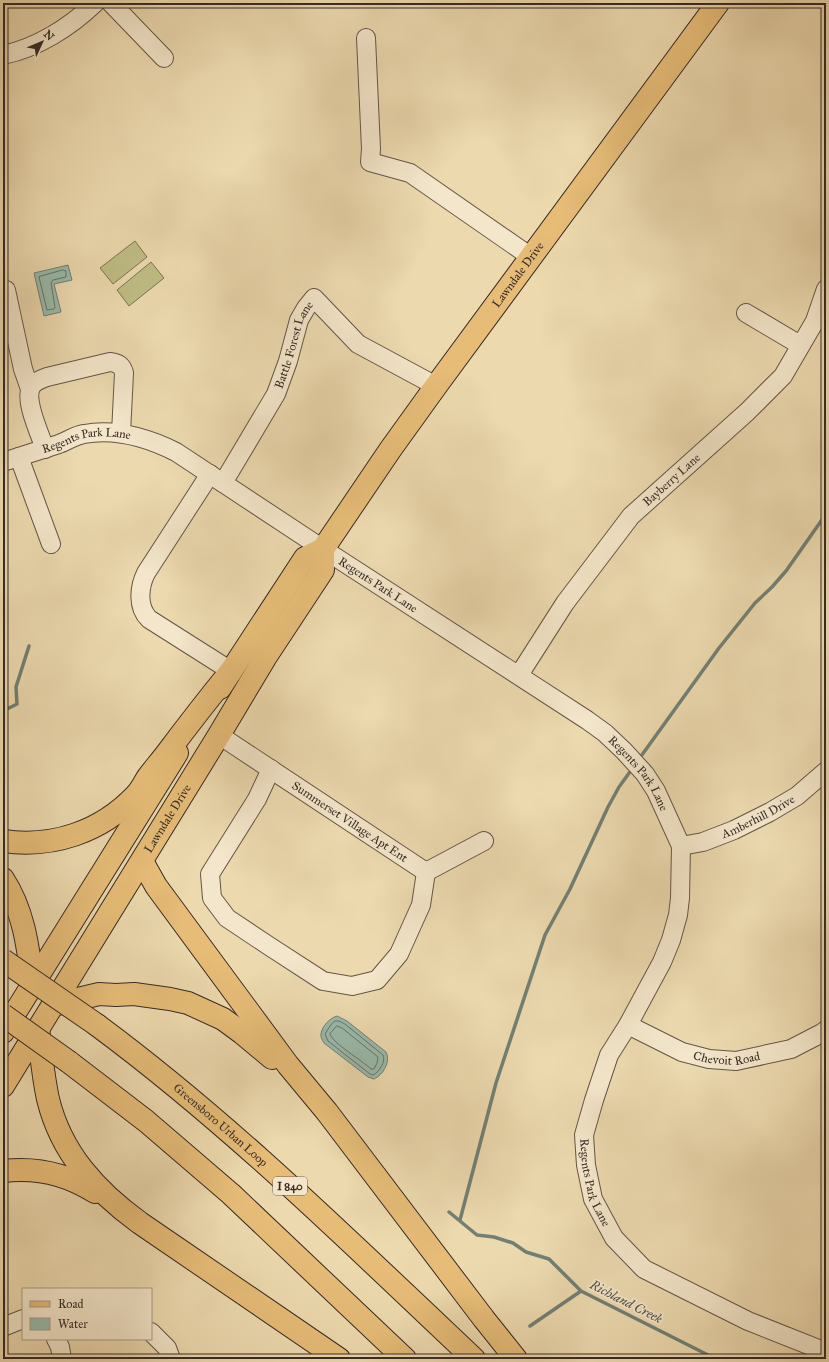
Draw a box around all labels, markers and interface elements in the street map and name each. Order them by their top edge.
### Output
north arrow [22,22,62,62]
text: N [41,28,57,44]
street label: Lawndale Drive [489,239,547,310]
street label: Battle Forest Lane [272,298,316,390]
street label: Regents Park Lane [40,425,132,456]
street label: Bayberry Lane [640,450,703,509]
street label: Regents Park Lane [336,554,420,615]
street label: Regents Park Lane [605,733,671,813]
street label: Summerset Village Apt Ent [289,778,411,865]
street label: Lawndale Drive [141,782,194,855]
street label: Amberhill Drive [719,792,797,841]
street label: Chevoit Road [692,1048,761,1068]
street label: Greensboro Urban Loop [170,1081,271,1170]
street label: Regents Park Lane [577,1138,613,1229]
road number: I 840 [273,1177,307,1195]
water label: Richland Creek [586,1276,665,1327]
legend [22,1288,152,1340]
text: Road [58,1297,84,1311]
text: Water [58,1317,88,1331]

